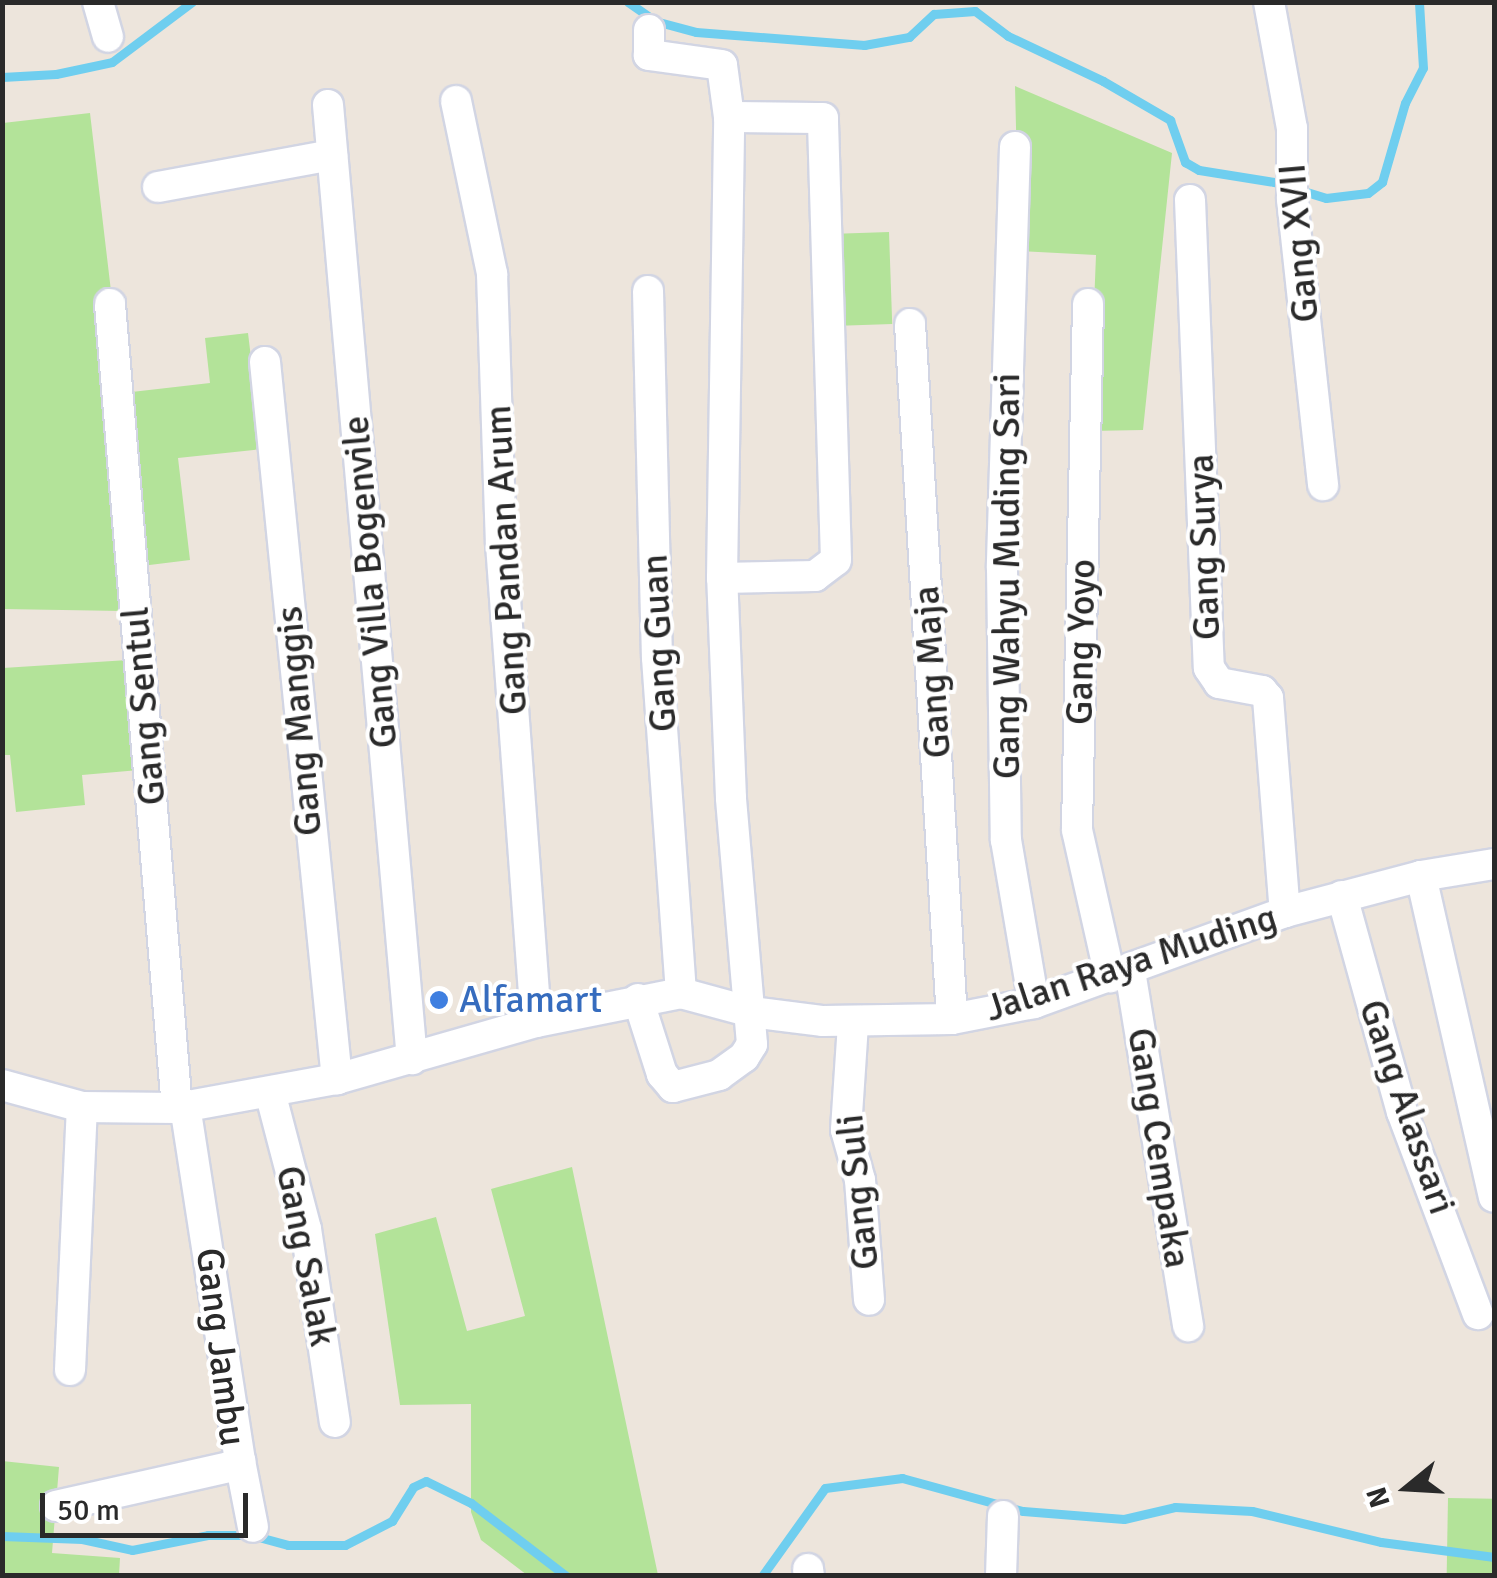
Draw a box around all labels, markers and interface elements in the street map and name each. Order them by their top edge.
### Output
street label: Gang XVII [1269,162,1329,324]
street label: Gang Wahyu Muding Sari [984,373,1030,779]
street label: Gang Pandan Arum [475,404,537,716]
street label: Gang Villa Bogenvile [333,414,407,750]
street label: Gang Surya [1178,453,1230,641]
street label: Gang Guan [632,553,686,733]
street label: Gang Yoyo [1057,559,1105,725]
street label: Gang Maja [903,584,961,760]
street label: Gang Manggis [266,604,332,838]
street label: Gang Sentul [113,605,175,807]
street label: Jalan Raya Muding [980,894,1282,1032]
place label: Alfamart [459,977,602,1023]
marker: Alfamart [428,989,450,1011]
street label: Gang Alassari [1349,994,1465,1220]
street label: Gang Cempaka [1118,1025,1200,1271]
street label: Gang Suli [827,1112,889,1272]
street label: Gang Salak [266,1162,346,1350]
street label: Gang Jambu [186,1245,256,1449]
north arrow [1357,1438,1457,1538]
scale bar [45,1473,252,1535]
text: N [1359,1483,1398,1512]
text: 50 m [57,1492,120,1529]

